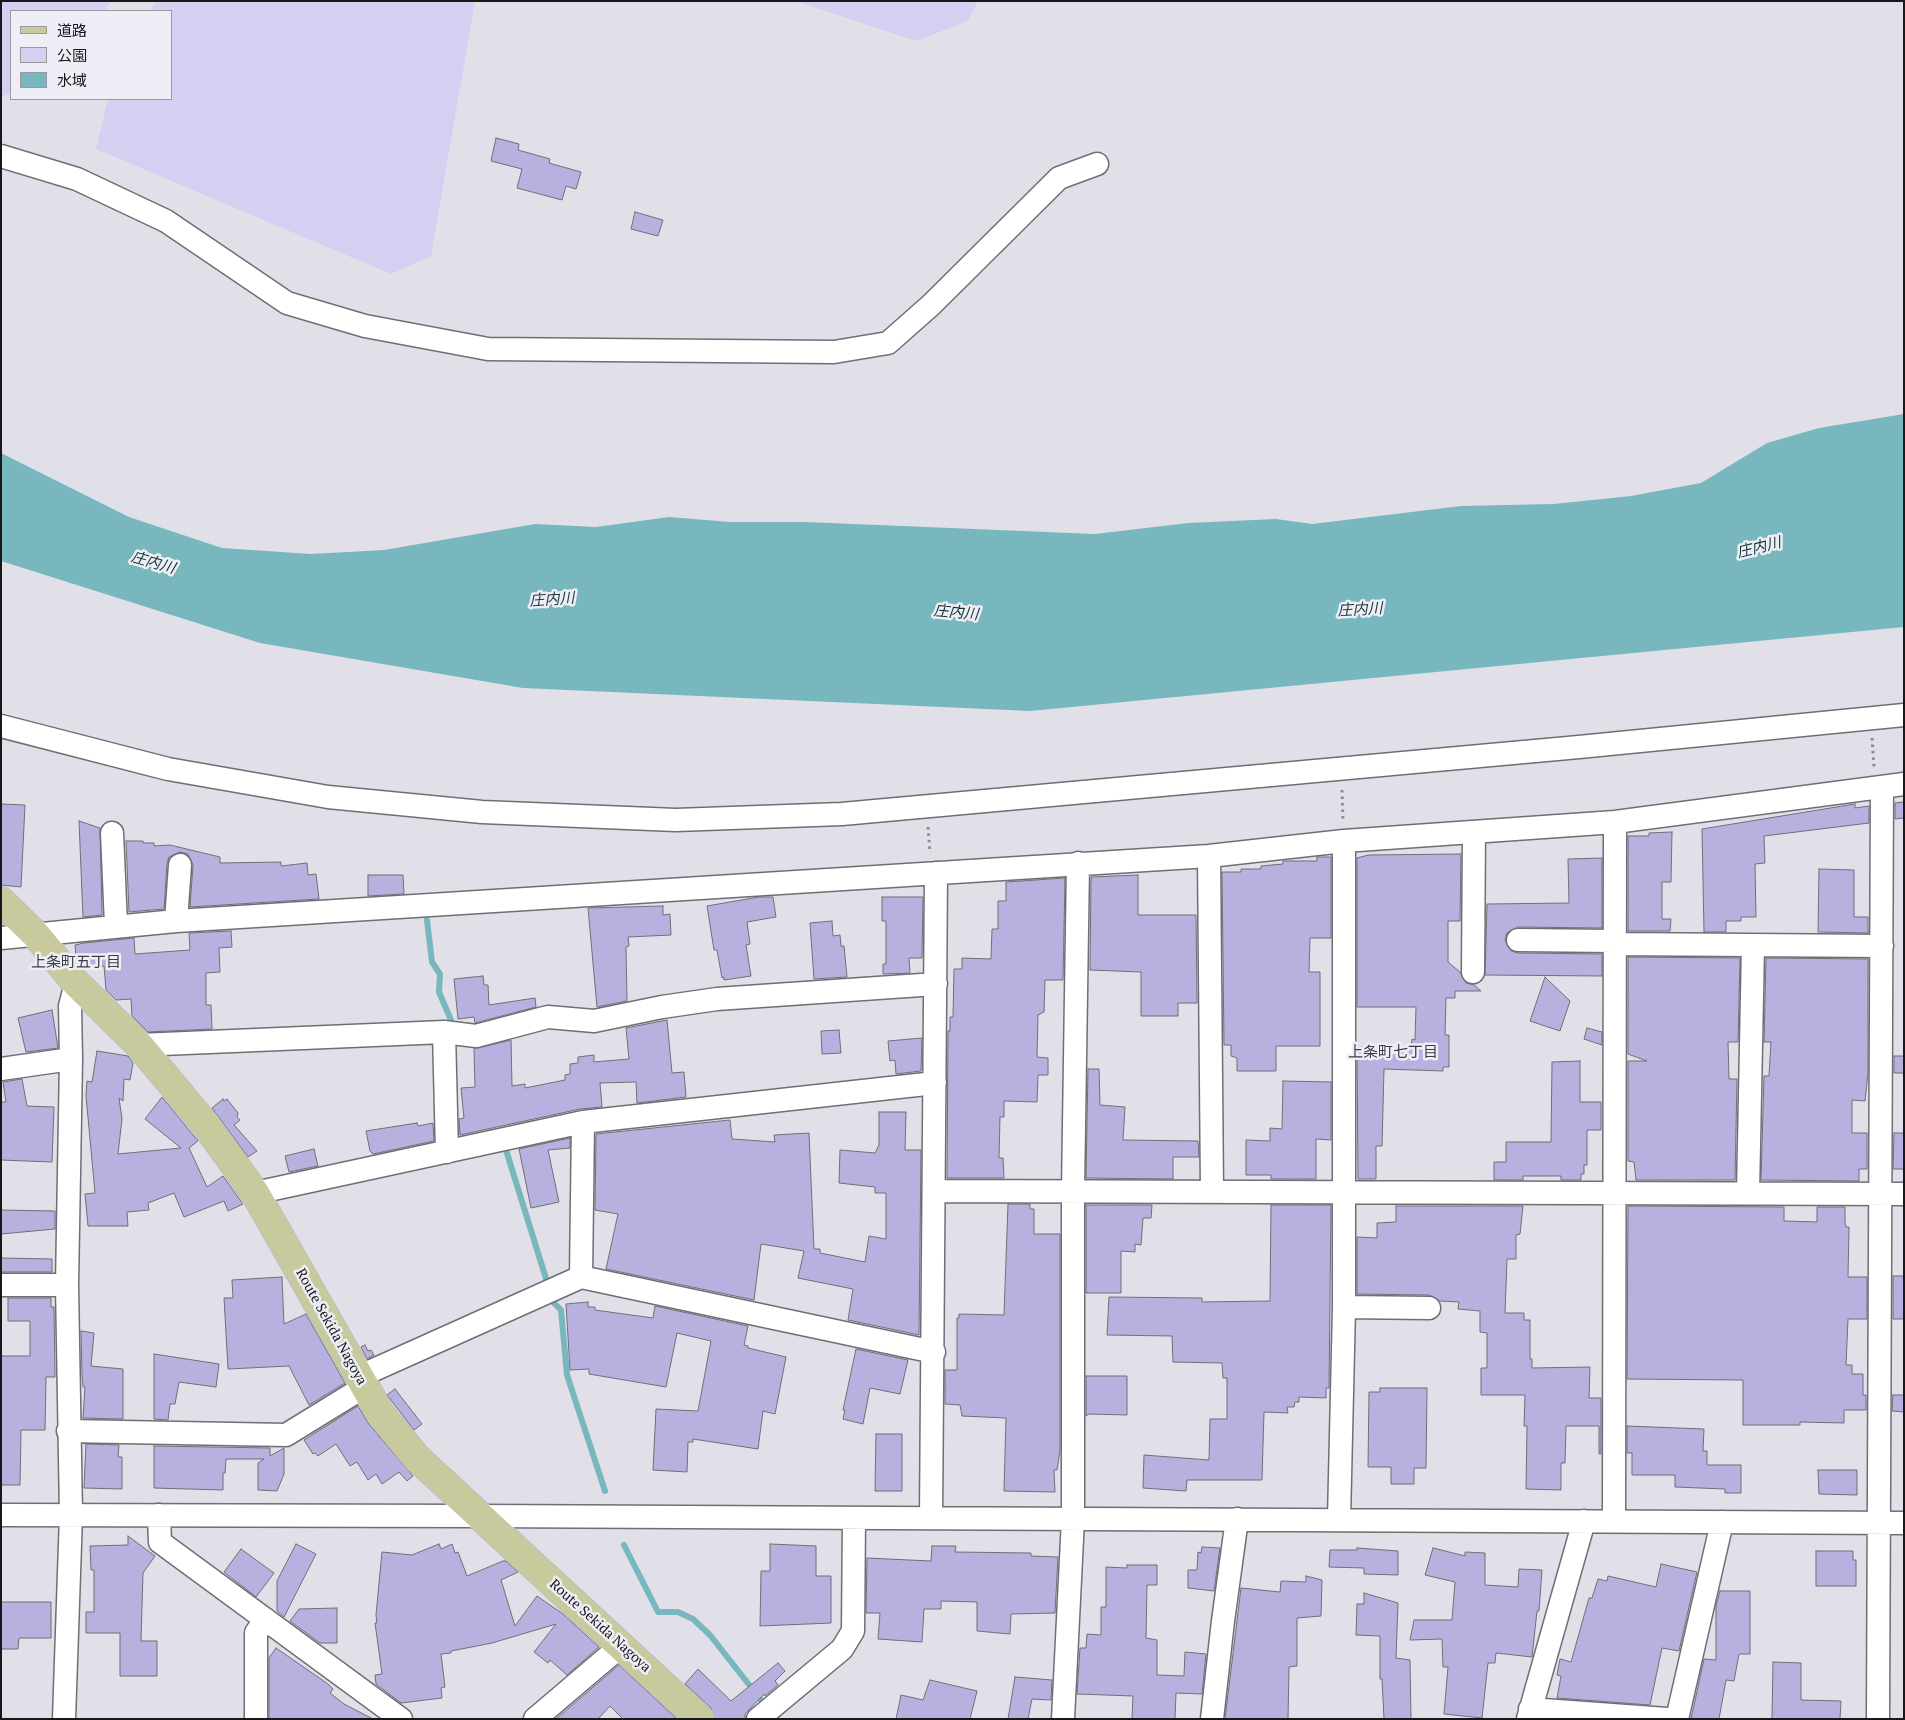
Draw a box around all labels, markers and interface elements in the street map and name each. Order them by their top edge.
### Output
legend [10,10,172,100]
text: 道路 [57,20,87,40]
text: 公園 [57,45,87,65]
text: 水域 [57,70,87,90]
water label: 庄内川 [1735,534,1783,562]
water label: 庄内川 [129,548,177,578]
water label: 庄内川 [529,589,575,611]
water label: 庄内川 [1337,600,1383,620]
water label: 庄内川 [933,602,979,624]
district label: 上条町五丁目 [31,954,121,972]
district label: 上条町七丁目 [1348,1044,1438,1062]
street label: Route Sekida Nagoya [292,1266,370,1388]
street label: Route Sekida Nagoya [546,1576,654,1676]

